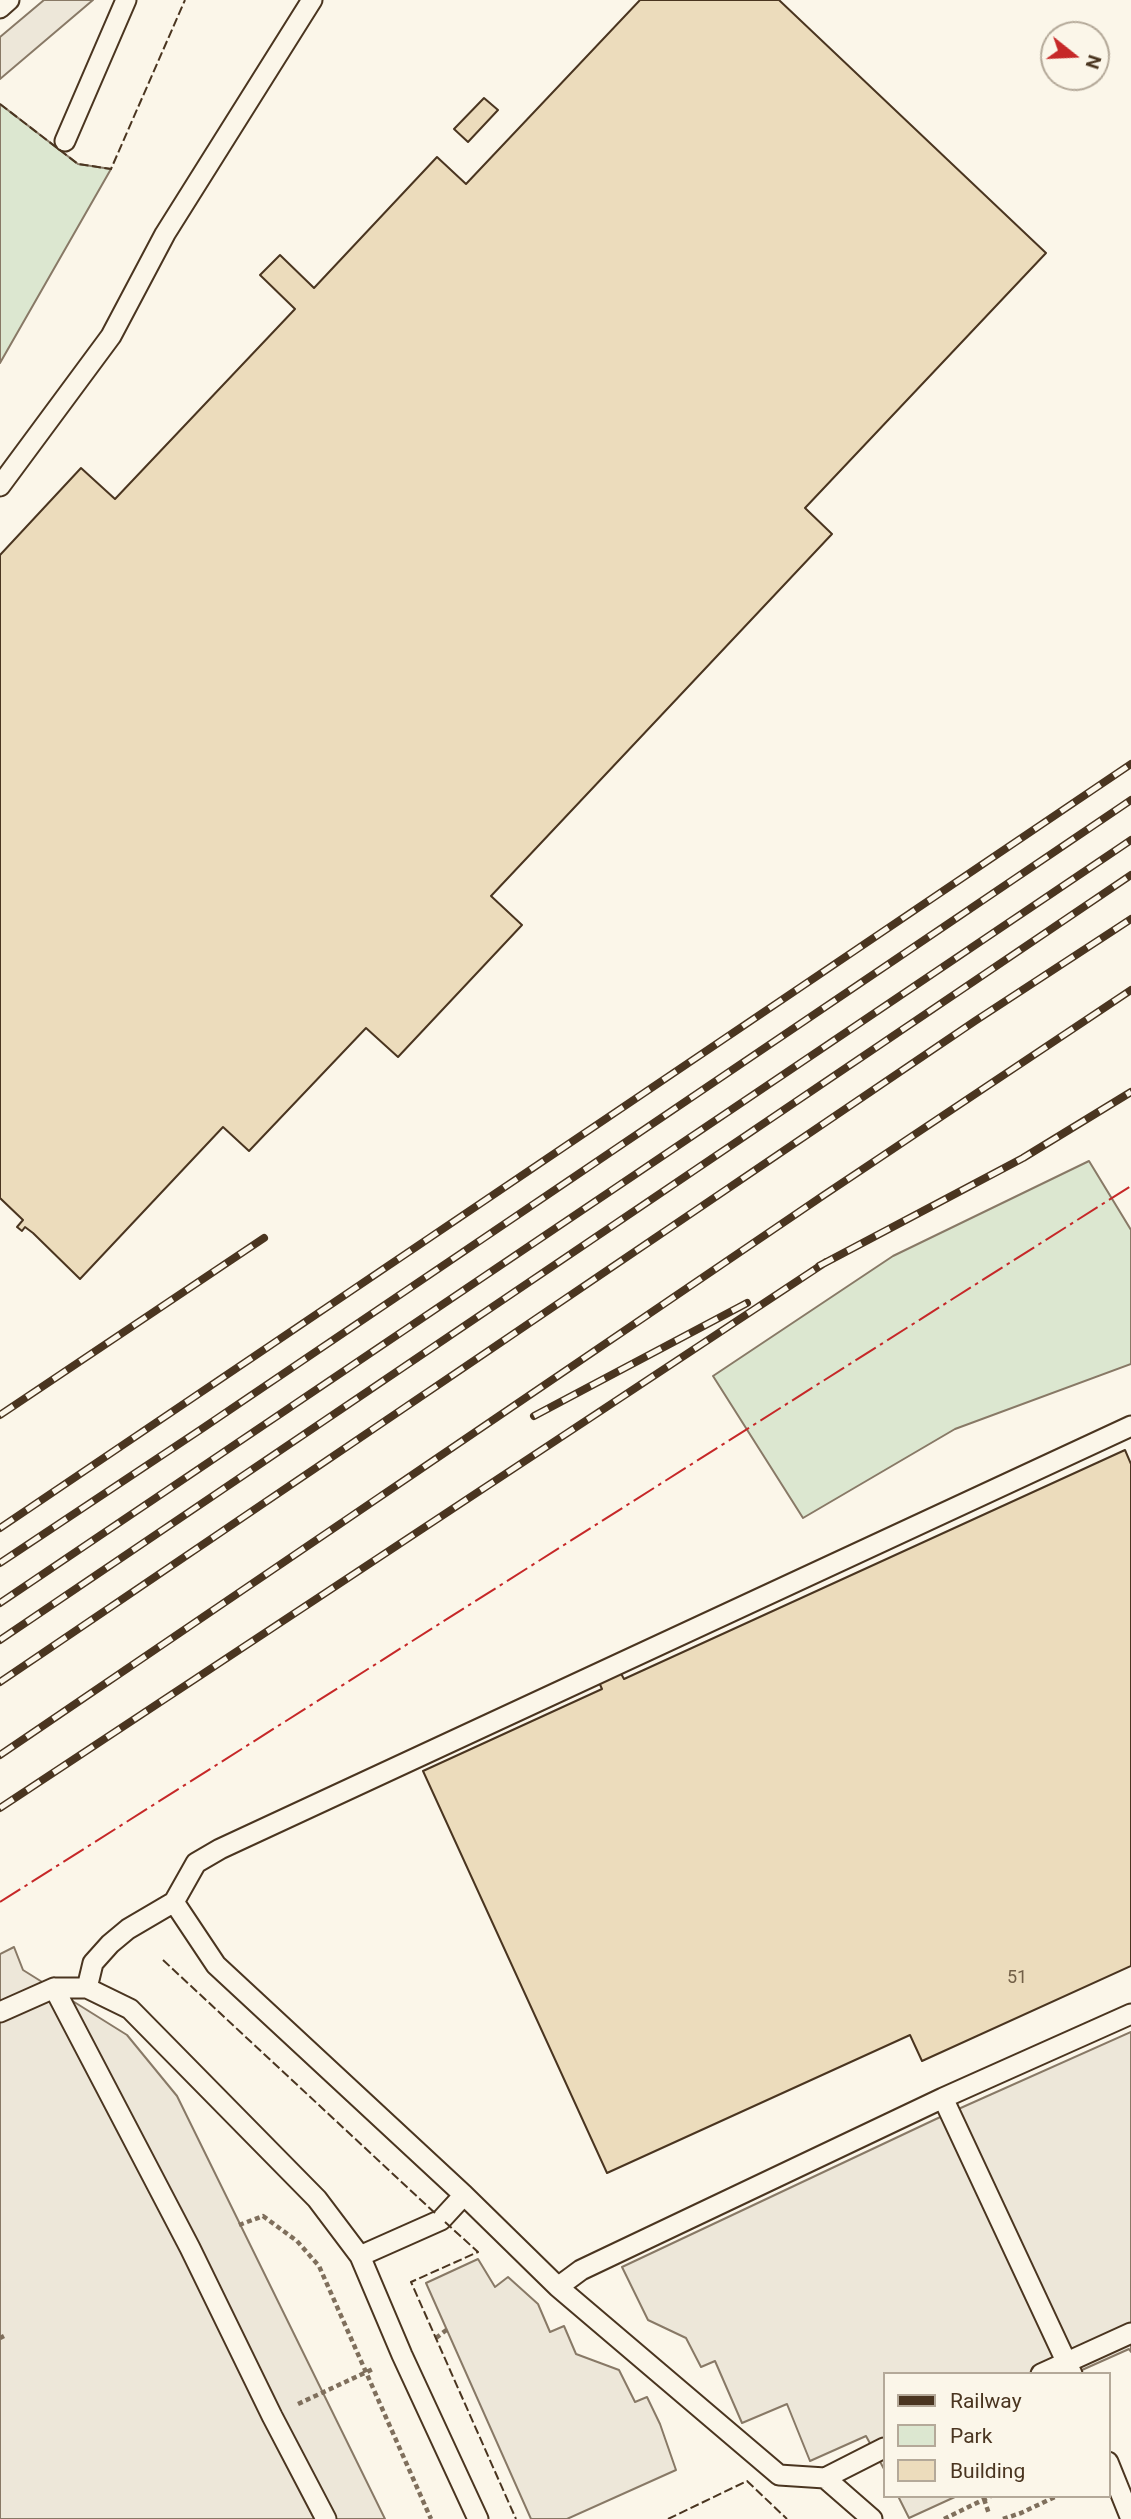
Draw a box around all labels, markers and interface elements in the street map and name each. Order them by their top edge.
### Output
north arrow [1040,21,1110,91]
text: N [1081,52,1107,72]
house number: 51 [1007,1967,1027,1989]
legend [883,2372,1110,2498]
text: Railway [950,2389,1022,2413]
text: Park [950,2424,992,2448]
text: Building [950,2459,1025,2483]

